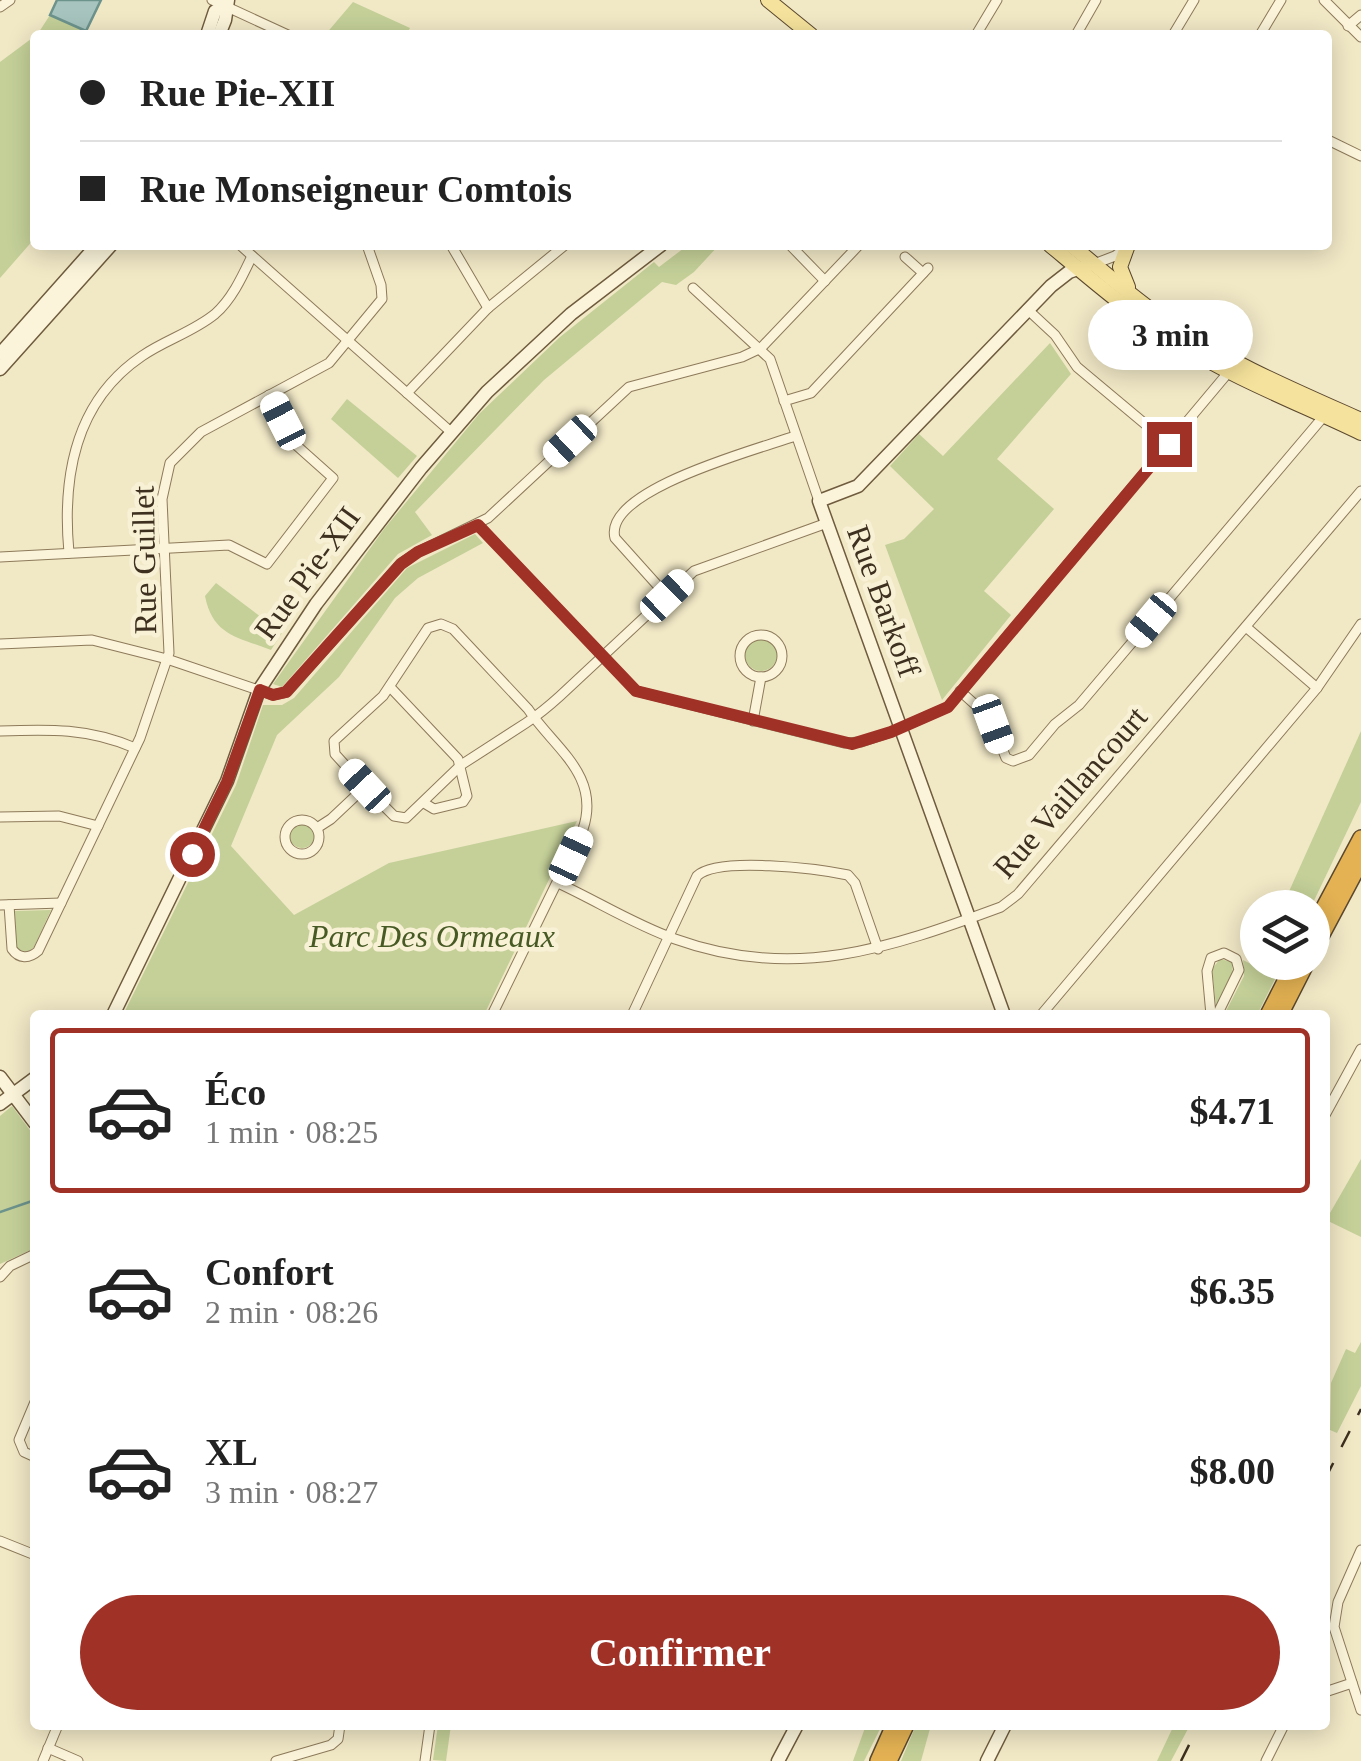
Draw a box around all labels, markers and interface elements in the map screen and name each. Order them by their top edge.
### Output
text: Rue Pie-XII [140,72,335,114]
text: Rue Monseigneur Comtois [140,168,572,210]
callout: 3 min [1086,299,1252,369]
text: 3 min [1132,317,1209,353]
car [256,387,310,455]
car [538,410,602,472]
route end [1147,422,1192,467]
street label: Rue Guillet [125,485,163,635]
street label: Rue Pie-XII [247,500,367,646]
street label: Rue Barkoff [840,520,928,682]
car [635,564,699,628]
car [1120,587,1182,653]
car [969,691,1017,757]
street label: Rue Vaillancourt [986,699,1154,885]
car [334,754,396,818]
car [545,822,597,890]
route start [170,832,215,877]
map controls [1240,890,1330,980]
button: layers [1240,890,1330,980]
park label: Parc Des Ormeaux [308,918,555,954]
icon: car [85,1066,175,1156]
text: Éco [205,1071,266,1113]
text: $4.71 [1190,1090,1275,1132]
text: 1 min · 08:25 [205,1114,378,1150]
icon: car [85,1246,175,1336]
text: Confort [205,1251,334,1293]
text: $6.35 [1190,1270,1275,1312]
text: 2 min · 08:26 [205,1294,378,1330]
icon: car [85,1426,175,1516]
text: XL [205,1431,258,1473]
text: $8.00 [1190,1450,1275,1492]
text: 3 min · 08:27 [205,1474,378,1510]
button: Confirmer [80,1595,1280,1710]

